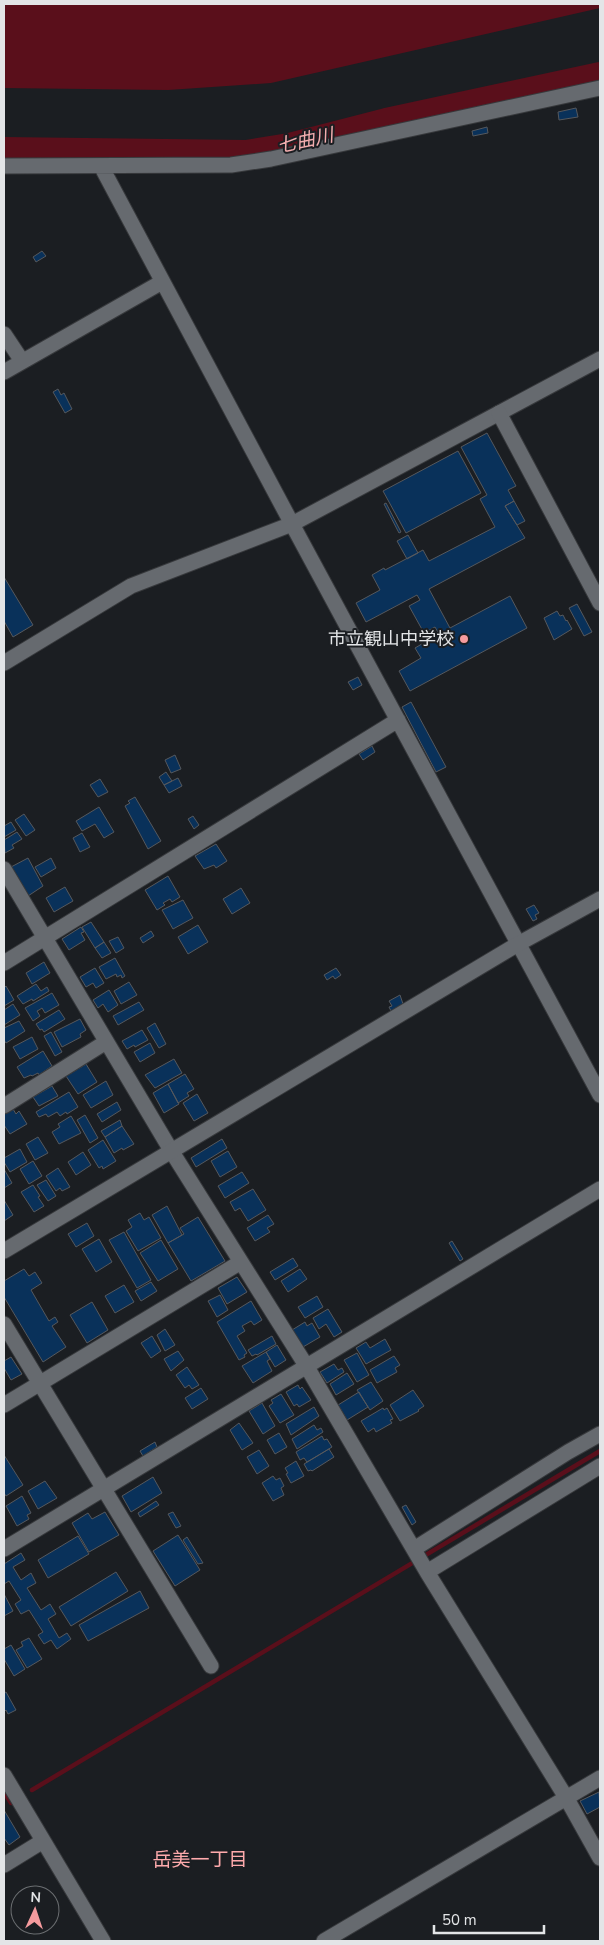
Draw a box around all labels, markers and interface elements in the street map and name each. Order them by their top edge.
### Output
water label: 七曲川 [275,122,338,160]
place label: 市立観山中学校 [328,627,454,651]
marker: 市立観山中学校 [458,633,470,645]
district label: 岳美一丁目 [152,1847,248,1873]
north arrow [10,1885,60,1935]
text: N [30,1888,41,1907]
scale bar [434,1902,544,1934]
text: 50 m [442,1910,477,1930]

